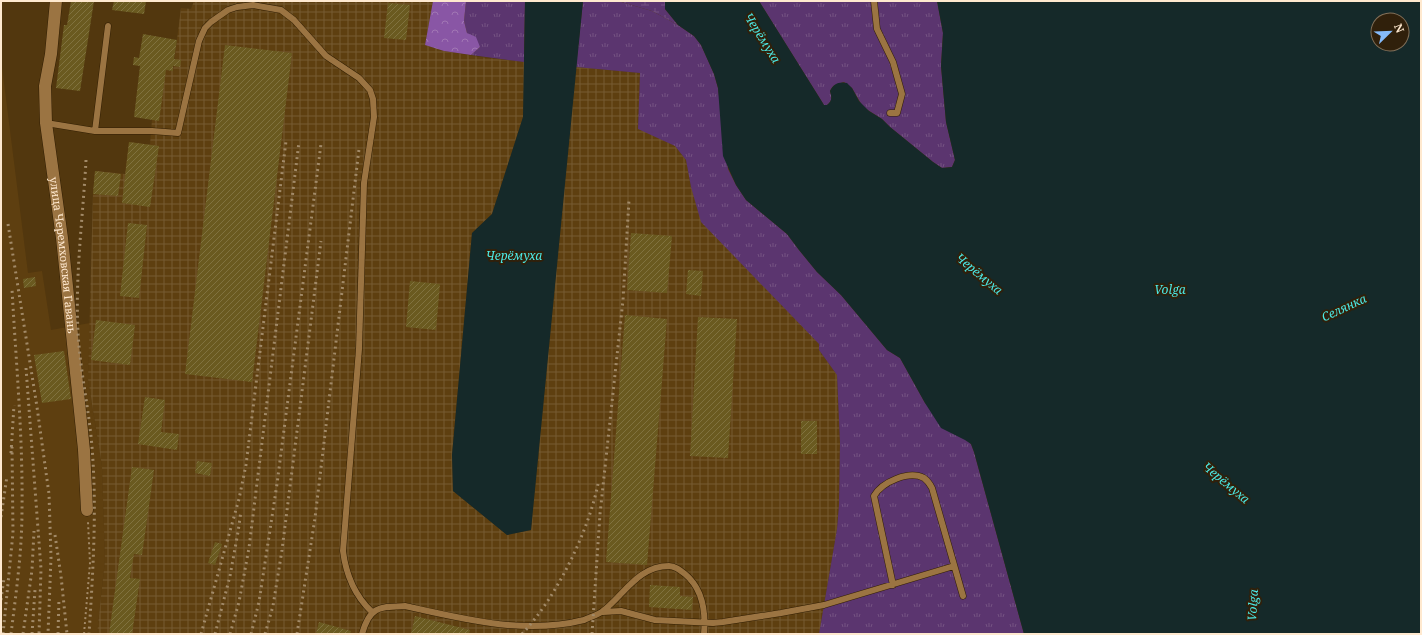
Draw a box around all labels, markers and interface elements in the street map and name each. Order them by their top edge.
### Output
water label: Черёмуха [740,9,785,66]
north arrow [1370,12,1410,52]
text: N [1391,21,1408,35]
street label: улица Черемховская Гавань [47,176,80,334]
water label: Черёмуха [486,247,542,264]
water label: Черёмуха [952,249,1007,298]
water label: Volga [1154,281,1186,298]
water label: Селянка [1319,290,1369,325]
water label: Черёмуха [1199,458,1254,507]
water label: Volga [1243,589,1262,621]

